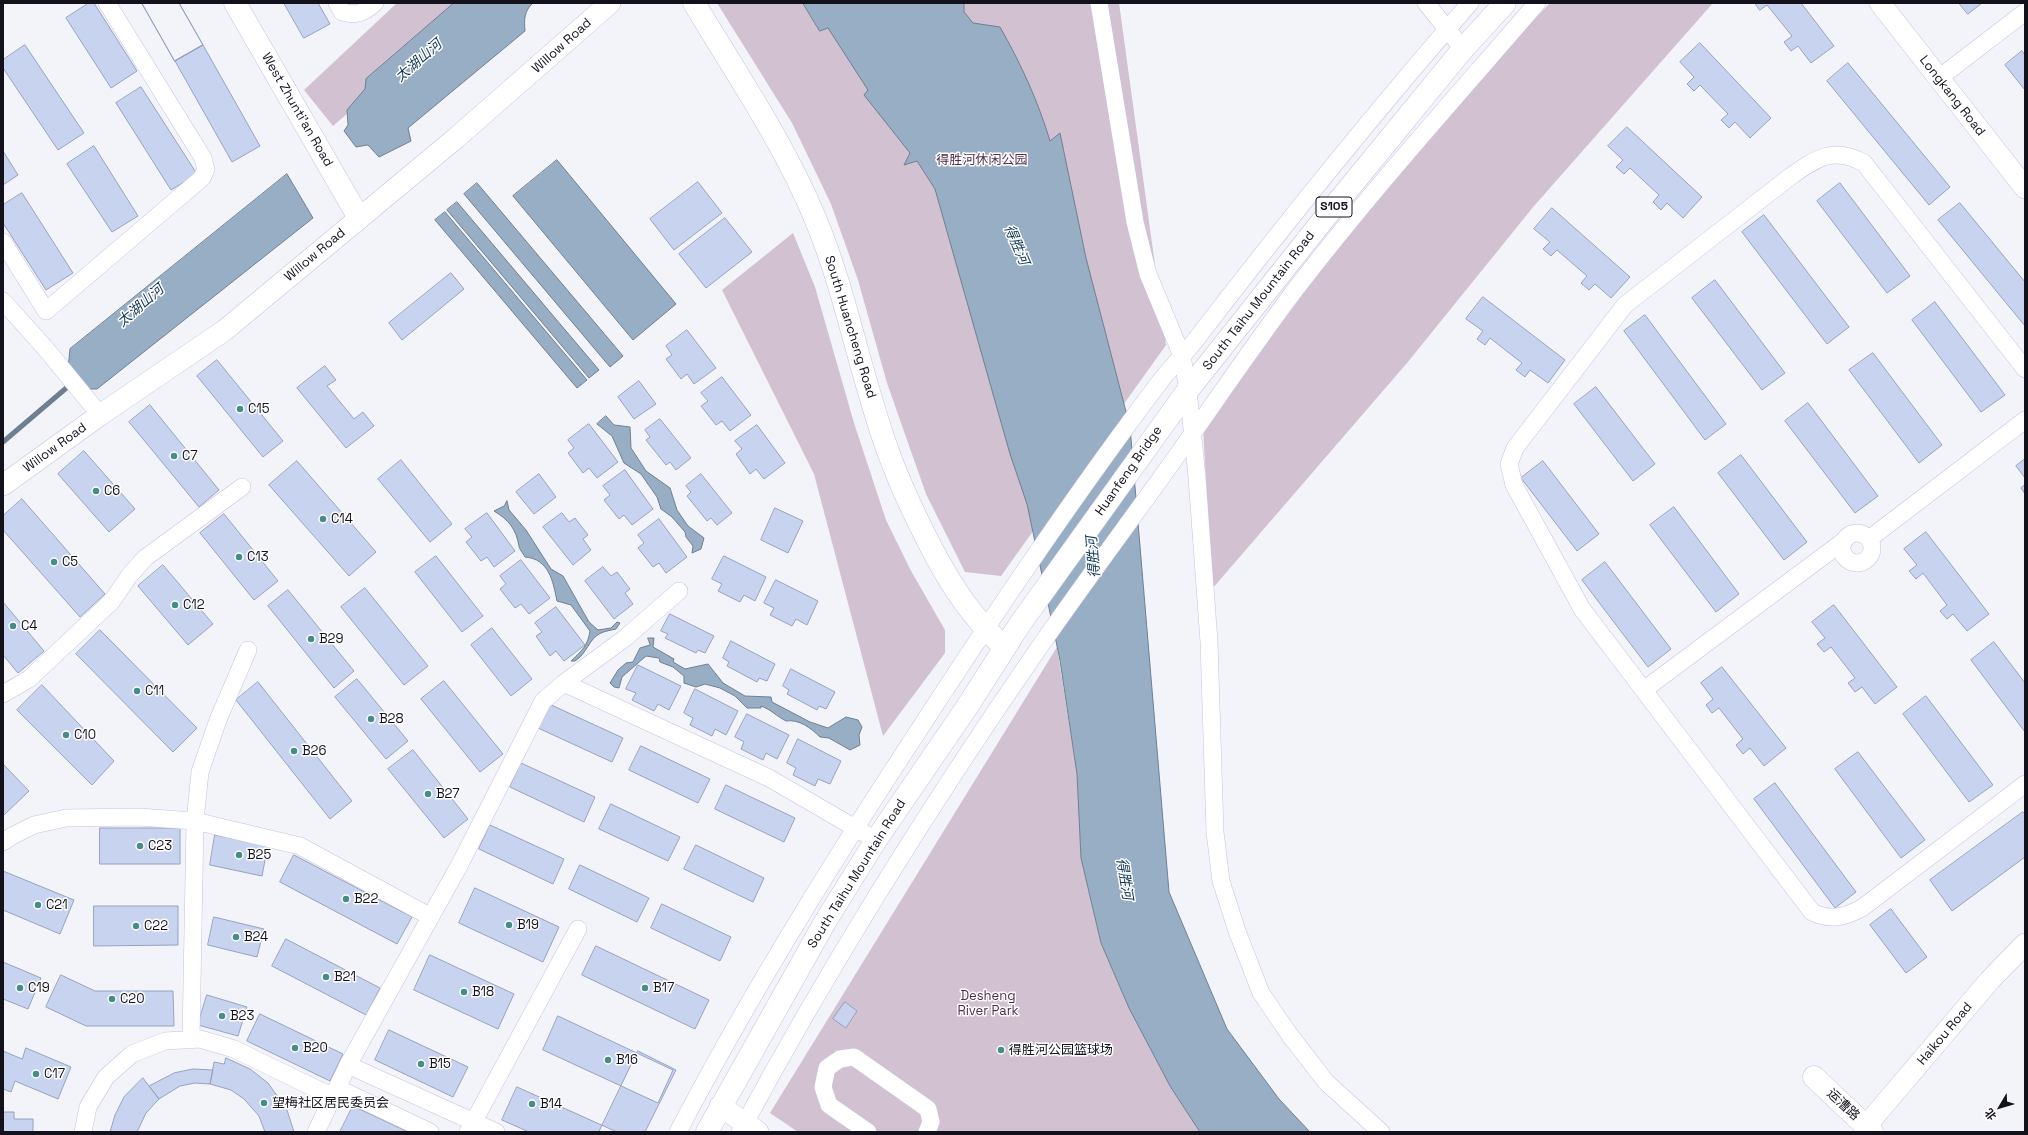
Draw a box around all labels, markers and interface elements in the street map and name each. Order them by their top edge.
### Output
street label: Willow Road [529,15,595,77]
water label: 太湖山河 [392,36,446,86]
street label: West Zhunti'an Road [258,50,336,170]
street label: Longkang Road [1916,53,1988,139]
park label: 得胜河休闲公园 [937,152,1027,168]
road number: S105 [1316,197,1352,217]
water label: 得胜河 [1000,222,1032,268]
street label: Willow Road [281,225,349,285]
street label: South Taihu Mountain Road [1200,228,1318,374]
street label: South Huancheng Road [821,254,879,400]
water label: 太湖山河 [114,281,168,331]
place label: C15 [248,401,270,417]
marker: C15 [235,404,245,414]
street label: Willow Road [20,420,90,476]
street label: Huanfeng Bridge [1092,423,1166,519]
place label: C7 [182,448,198,464]
marker: C7 [169,451,179,461]
place label: C6 [104,483,120,499]
marker: C6 [91,486,101,496]
place label: C14 [331,511,353,527]
marker: C14 [318,514,328,524]
water label: 得胜河 [1084,535,1104,579]
place label: C13 [247,549,269,565]
marker: C13 [234,552,244,562]
place label: C5 [62,554,78,570]
marker: C5 [49,557,59,567]
place label: C12 [183,597,205,613]
marker: C12 [170,600,180,610]
place label: C4 [21,618,37,634]
marker: C4 [8,621,18,631]
place label: B29 [319,631,343,647]
marker: B29 [306,634,316,644]
place label: C11 [145,683,164,699]
marker: C11 [132,686,142,696]
place label: B28 [379,711,404,727]
marker: B28 [366,714,376,724]
place label: C10 [74,727,96,743]
marker: C10 [61,730,71,740]
place label: B26 [302,743,326,759]
marker: B26 [289,746,299,756]
place label: B27 [436,786,460,802]
marker: B27 [423,789,433,799]
street label: South Taihu Mountain Road [805,797,909,951]
place label: C23 [148,838,172,854]
marker: C23 [135,841,145,851]
place label: B25 [247,847,271,863]
marker: B25 [234,850,244,860]
water label: 得胜河 [1112,857,1136,901]
place label: B22 [354,891,378,907]
marker: B22 [341,894,351,904]
place label: C21 [46,897,68,913]
marker: C21 [33,900,43,910]
place label: B19 [517,917,539,933]
place label: C22 [144,918,168,934]
marker: B19 [504,920,514,930]
marker: C22 [131,921,141,931]
place label: B24 [244,929,268,945]
marker: B24 [231,932,241,942]
place label: B21 [334,969,356,985]
marker: B21 [321,972,331,982]
place label: C19 [28,980,50,996]
place label: B17 [653,980,674,996]
marker: C19 [15,983,25,993]
marker: B17 [640,983,650,993]
place label: B18 [472,984,494,1000]
marker: B18 [459,987,469,997]
park label: Desheng River Park [957,988,1019,1019]
place label: C20 [120,991,145,1007]
marker: C20 [107,994,117,1004]
street label: Haikou Road [1914,999,1976,1069]
place label: B23 [230,1008,254,1024]
marker: B23 [217,1011,227,1021]
place label: B20 [303,1040,328,1056]
place label: 得胜河公园篮球场 [1009,1042,1113,1058]
marker: B20 [290,1043,300,1053]
marker: 得胜河公园篮球场 [996,1045,1006,1055]
place label: B16 [616,1052,638,1068]
marker: B16 [603,1055,613,1065]
place label: B15 [429,1056,451,1072]
marker: B15 [416,1059,426,1069]
place label: C17 [44,1066,65,1082]
marker: C17 [31,1069,41,1079]
street label: 运漕路 [1823,1086,1863,1124]
north arrow [1980,1087,2020,1127]
place label: 望梅社区居民委员会 [272,1095,389,1111]
place label: B14 [540,1096,562,1112]
marker: 望梅社区居民委员会 [259,1098,269,1108]
marker: B14 [527,1099,537,1109]
text: 北 [1982,1106,1999,1123]

